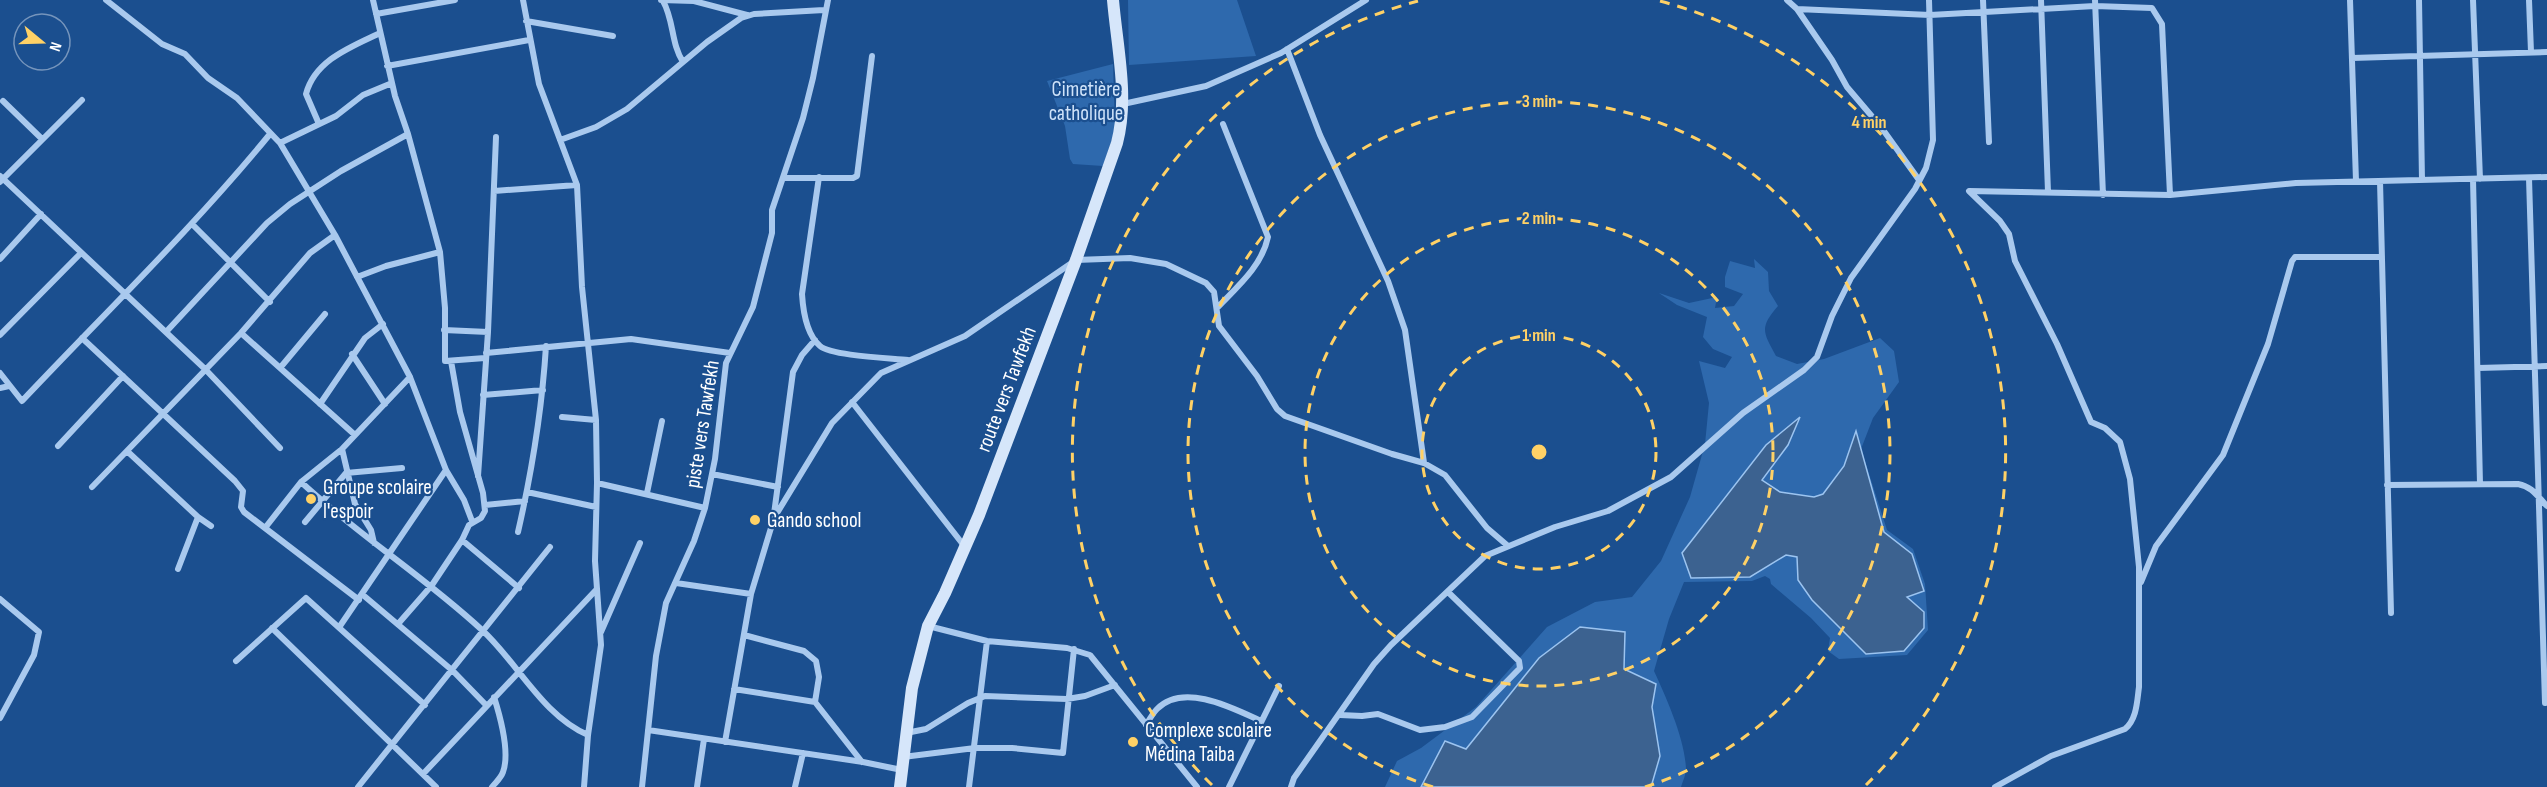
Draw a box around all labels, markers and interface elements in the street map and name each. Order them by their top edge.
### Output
north arrow [12,12,72,72]
text: N [44,39,65,54]
park label: Cimetière catholique [1049,77,1123,126]
text: 3 min [1522,91,1556,112]
text: 4 min [1852,112,1886,133]
text: 2 min [1522,208,1556,229]
street label: route vers Tawfekh [971,323,1042,455]
text: 1 min [1522,325,1556,346]
street label: piste vers Tawfekh [680,358,725,490]
centre of rings [1529,442,1549,462]
place label: Groupe scolaire l'espoir [323,475,432,524]
marker: Groupe scolaire l'espoir [304,492,318,506]
place label: Gando school [767,508,862,533]
marker: Gando school [748,513,762,527]
place label: Complexe scolaire Médina Taiba [1145,718,1272,767]
marker: Complexe scolaire Médina Taiba [1126,735,1140,749]

